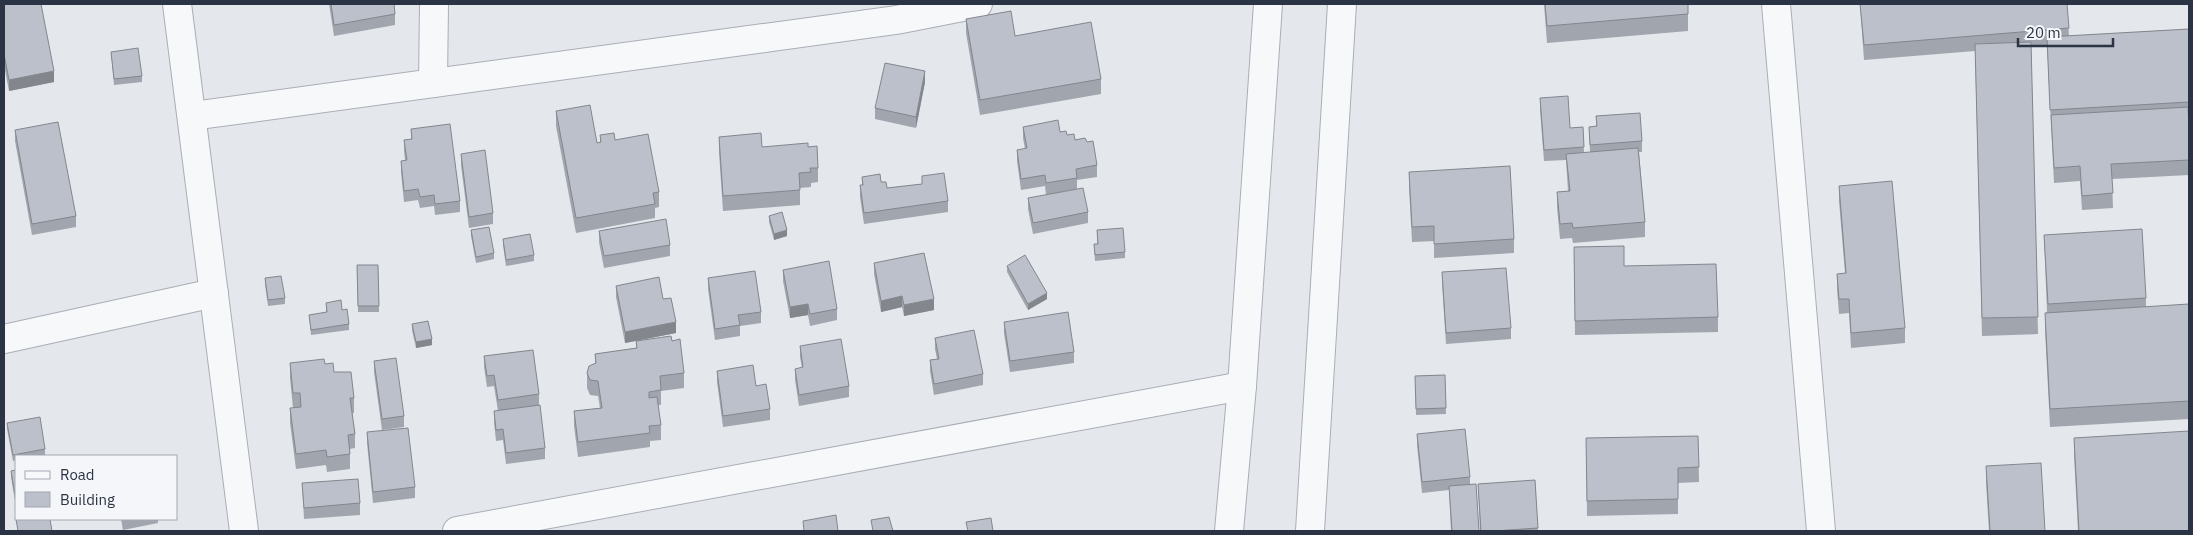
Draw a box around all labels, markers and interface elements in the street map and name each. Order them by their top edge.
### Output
scale bar [2018,15,2113,47]
text: 20 m [2026,23,2061,42]
legend [15,455,178,520]
text: Road [60,465,95,484]
text: Building [60,490,115,509]

